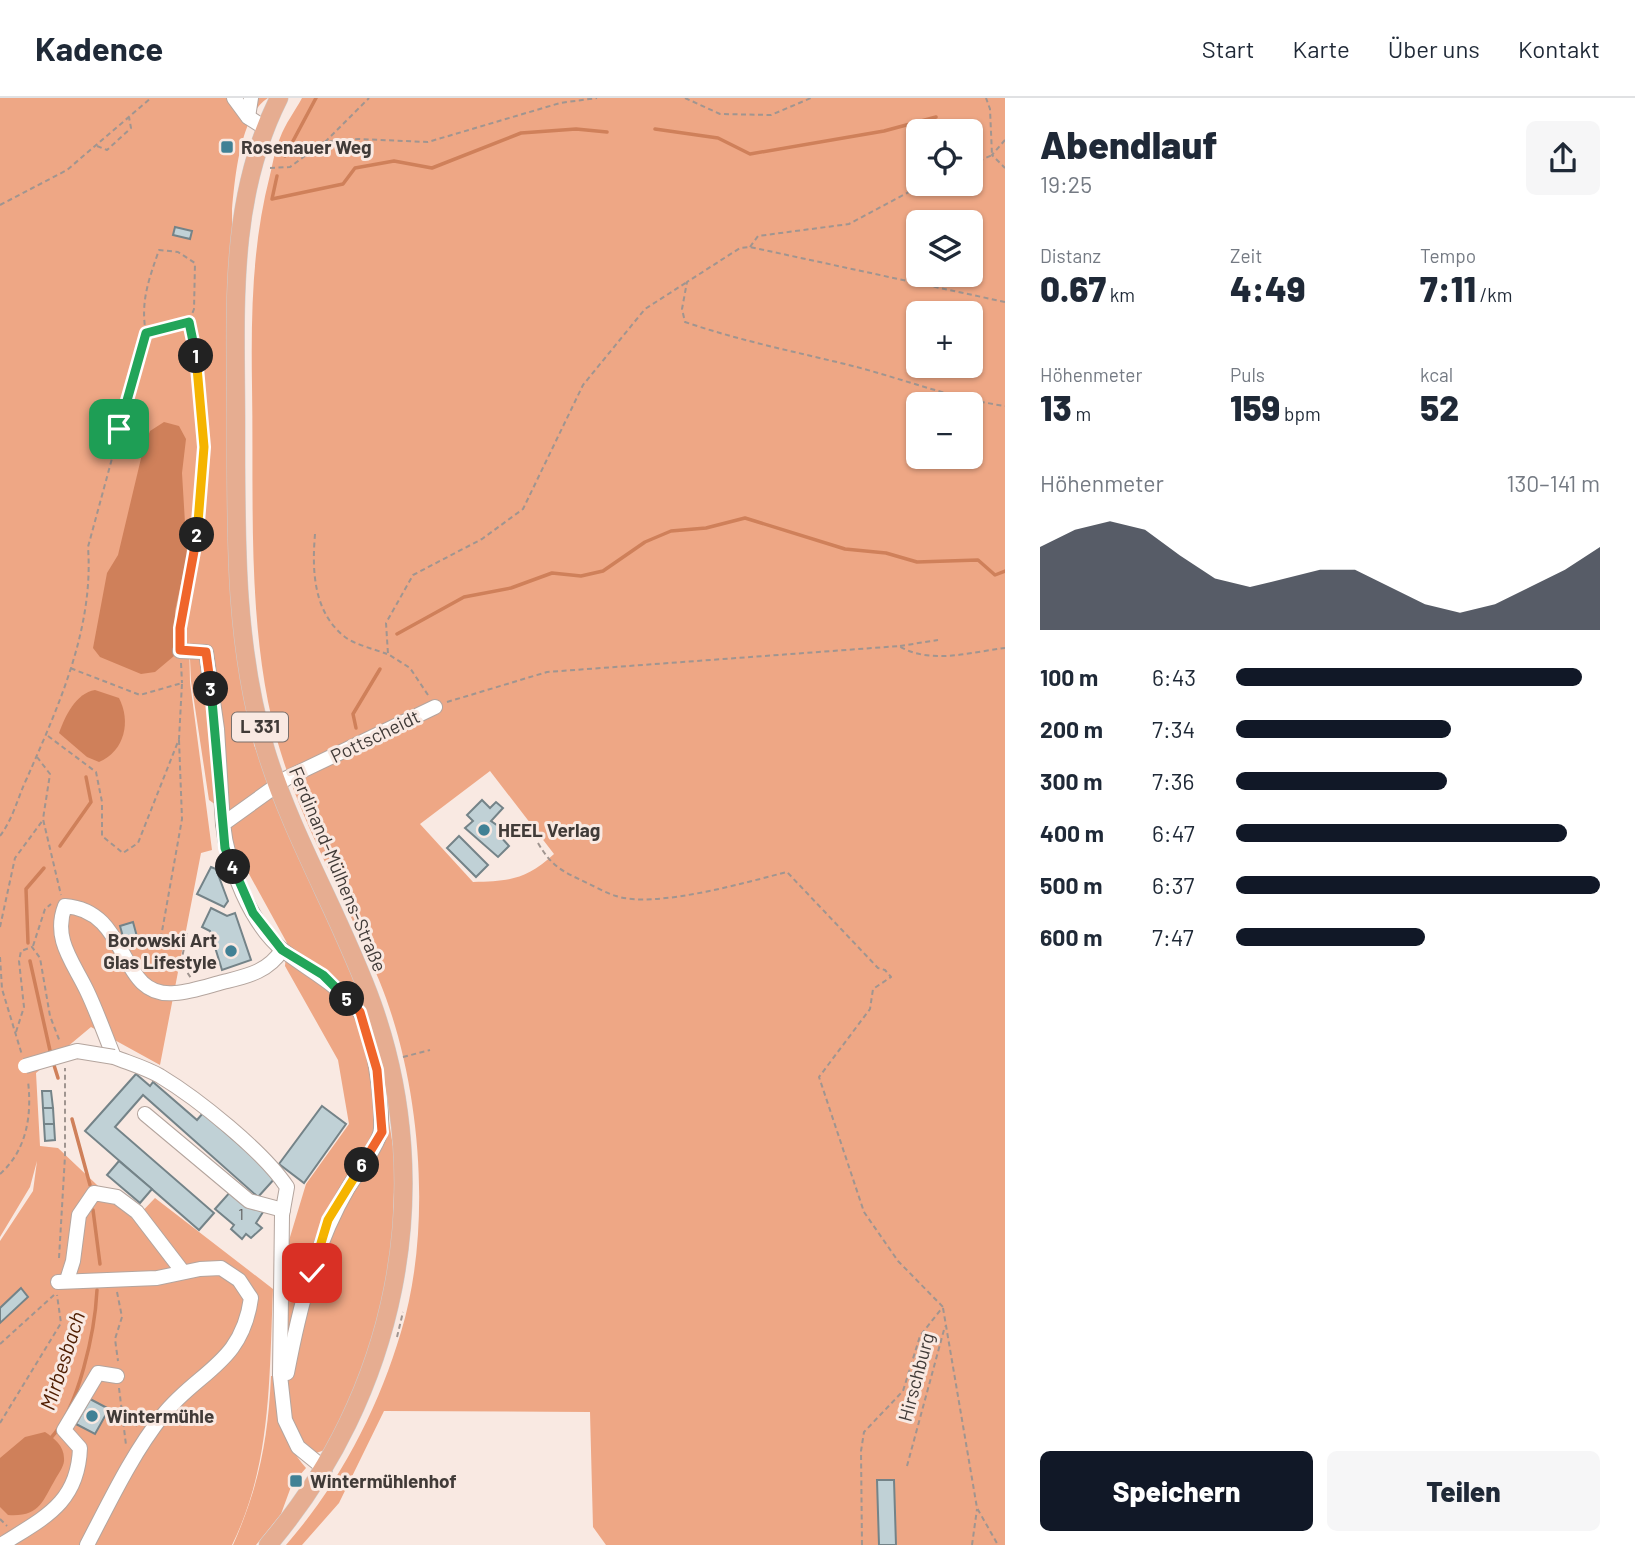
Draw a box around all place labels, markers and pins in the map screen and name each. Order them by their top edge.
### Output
place label: Rosenauer Weg [241,135,372,158]
marker: Rosenauer Weg [219,139,235,155]
pin: 1 [178,338,214,374]
pin [89,399,149,459]
pin: 2 [180,518,214,552]
pin: 3 [194,672,228,706]
place label: HEEL Verlag [498,818,600,841]
marker: HEEL Verlag [476,822,492,838]
pin: 4 [216,850,250,884]
place label: Borowski Art Glas Lifestyle [103,928,217,973]
marker: Borowski Art Glas Lifestyle [223,943,239,959]
pin: 5 [330,982,364,1016]
pin: 6 [344,1148,380,1182]
pin [282,1243,342,1303]
place label: Wintermühle [106,1404,214,1427]
marker: Wintermühle [84,1408,100,1424]
place label: Wintermühlenhof [310,1469,457,1492]
marker: Wintermühlenhof [288,1473,304,1489]

